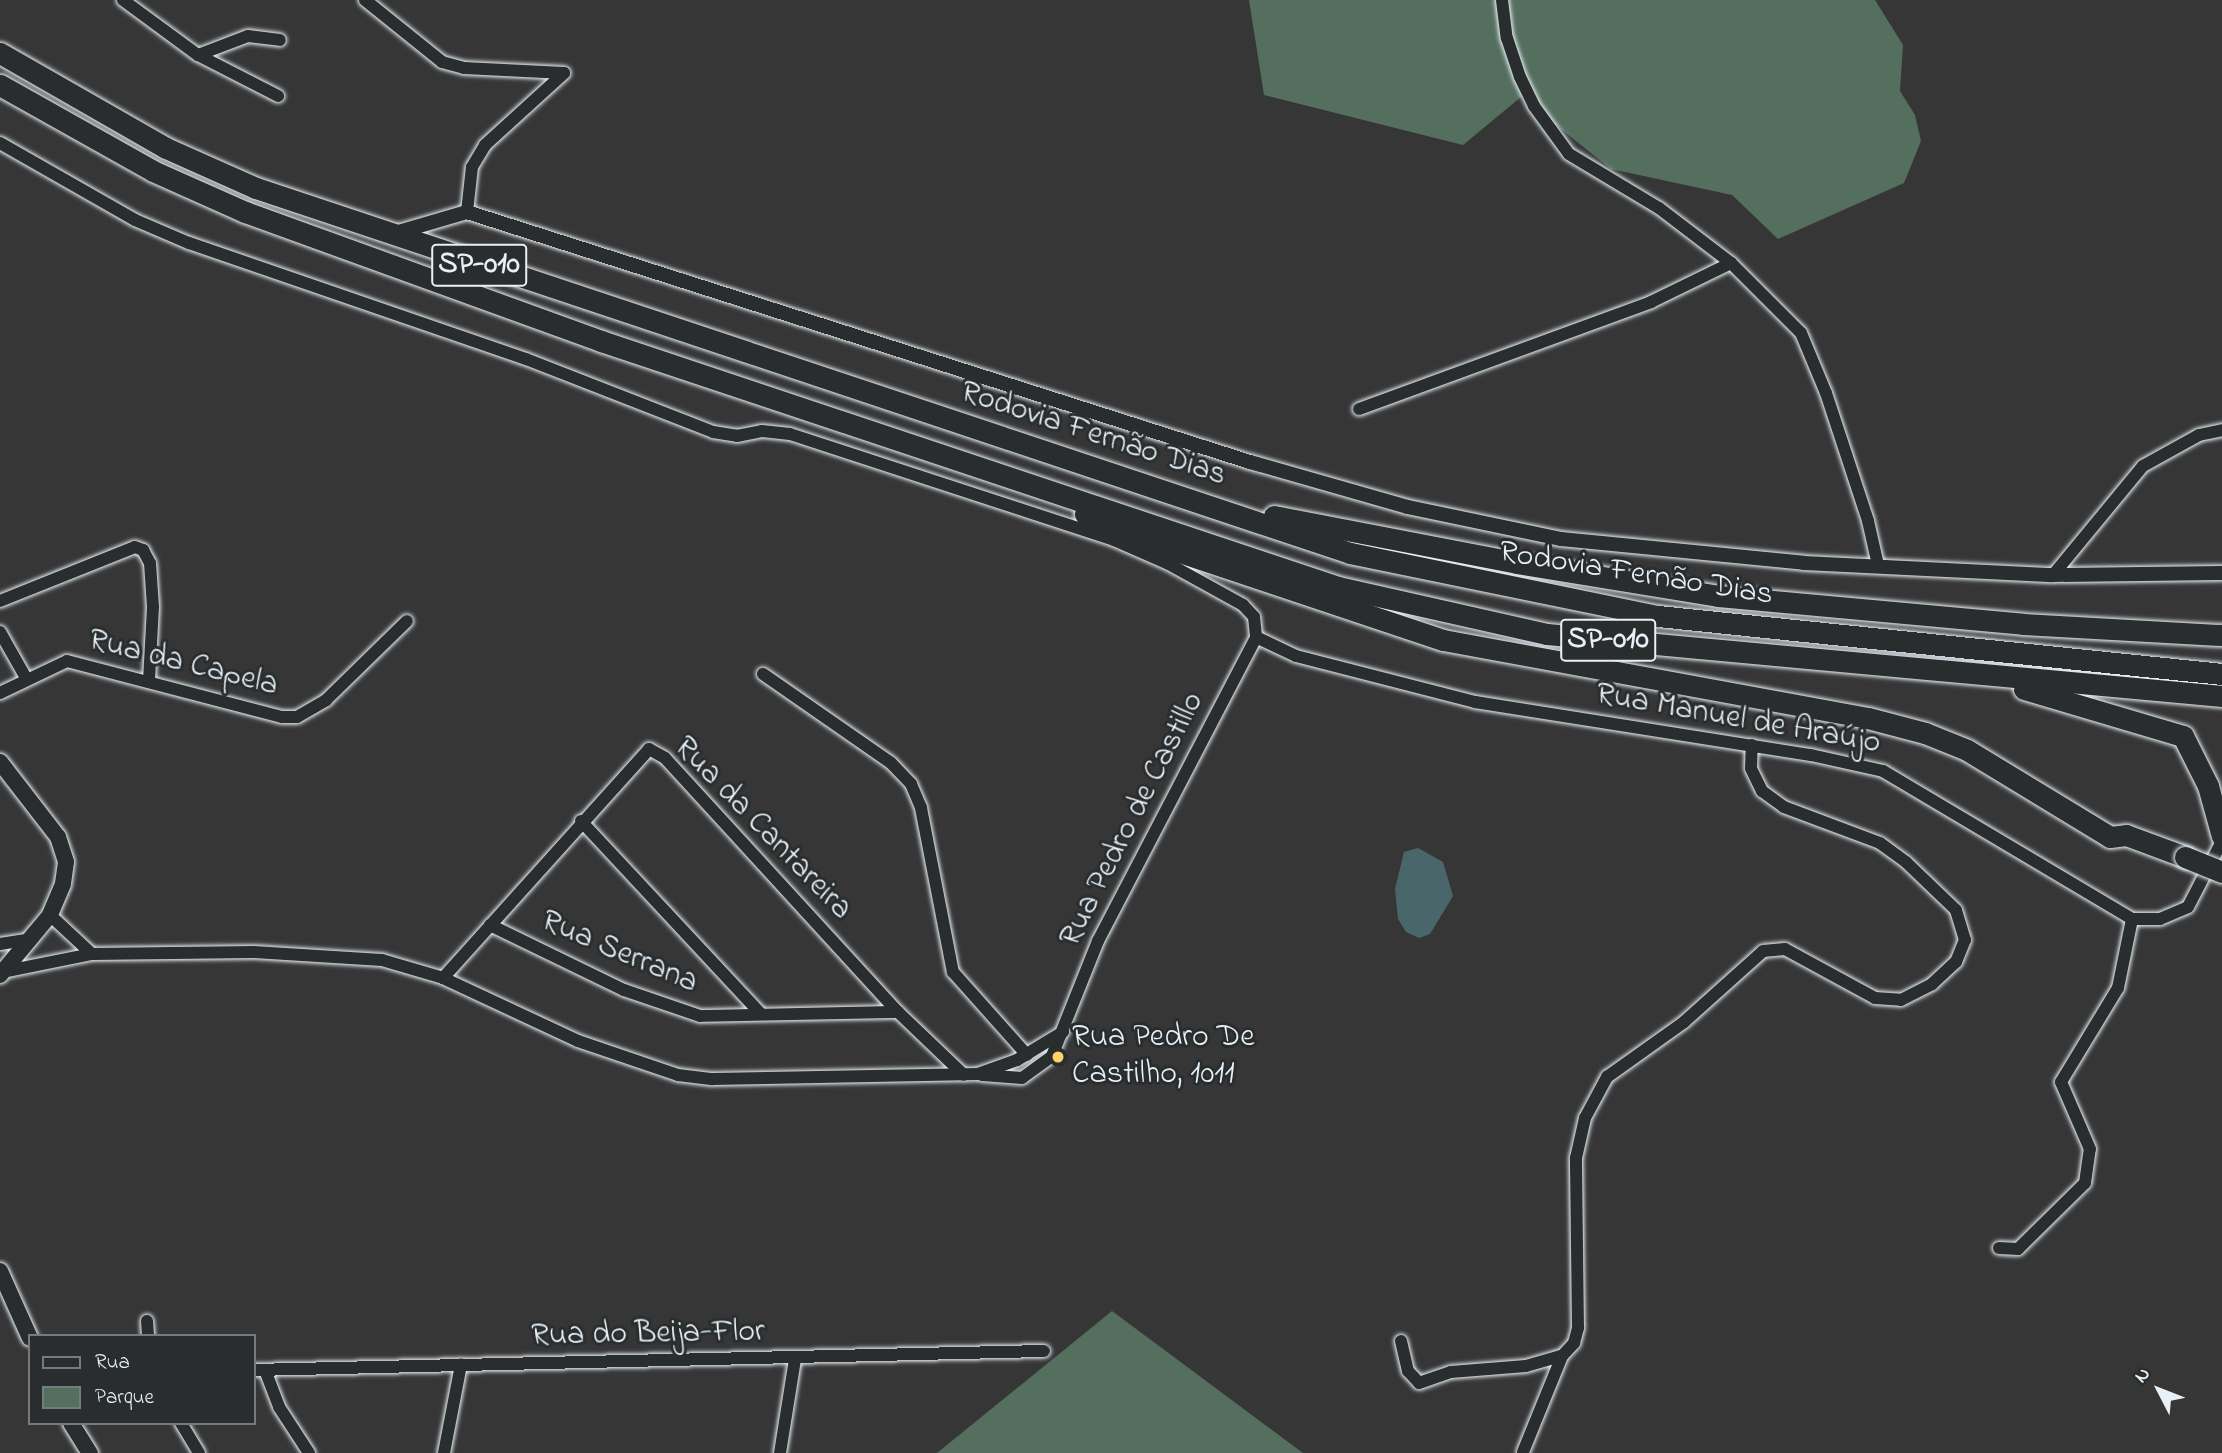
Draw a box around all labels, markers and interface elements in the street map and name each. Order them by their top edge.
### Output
road number: SP-010 [430,238,528,292]
street label: Rodovia Fernão Dias [955,374,1231,496]
street label: Rodovia Fernão Dias [1496,534,1776,616]
road number: SP-010 [1559,614,1657,666]
street label: Rua da Capela [84,622,282,706]
street label: Rua Manuel de Araújo [1593,676,1883,764]
street label: Rua Pedro de Castillo [1052,687,1214,953]
street label: Rua da Cantareira [665,729,859,929]
street label: Rua Serrana [535,903,703,1003]
place label: Rua Pedro De Castilho, 1011 [1072,1020,1254,1095]
marker: Rua Pedro De Castilho, 1011 [1050,1049,1066,1065]
street label: Rua do Beija-Flor [531,1314,765,1356]
legend [28,1334,256,1425]
text: Rua [95,1348,130,1378]
north arrow [2124,1355,2194,1425]
text: N [2129,1362,2157,1389]
text: Parque [95,1383,154,1413]

